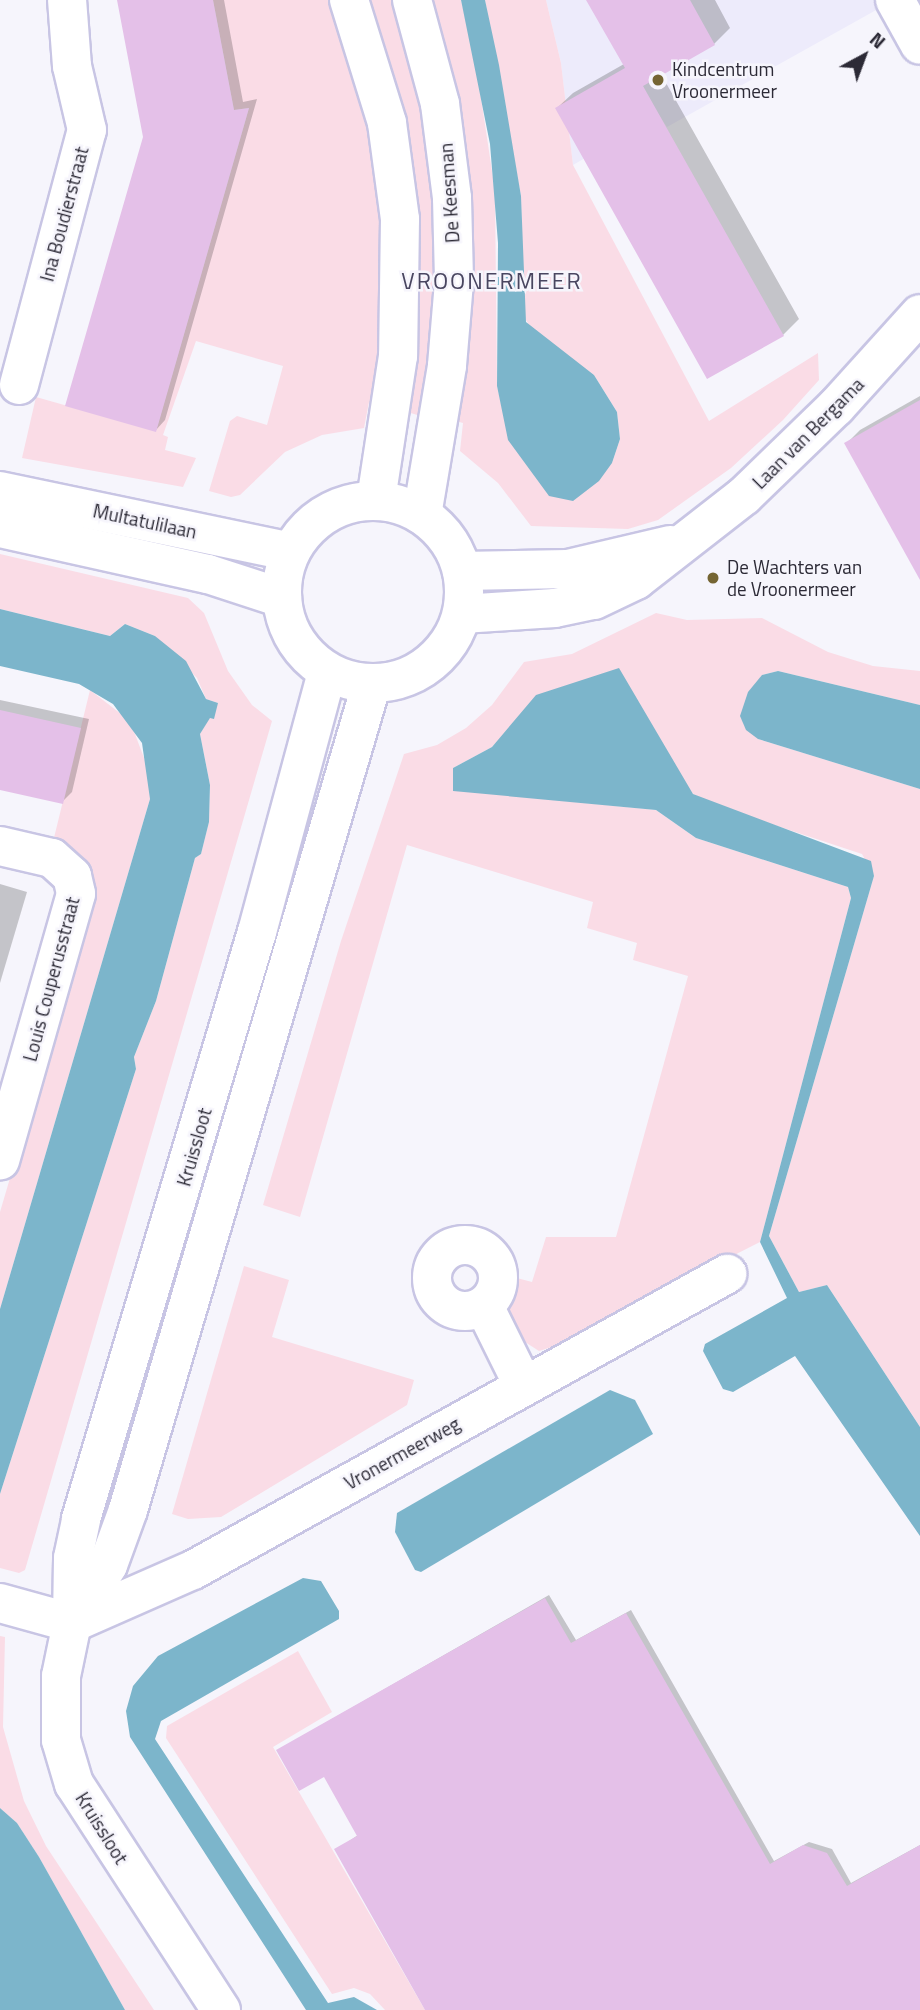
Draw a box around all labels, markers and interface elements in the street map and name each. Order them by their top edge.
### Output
north arrow [829,21,899,91]
text: N [864,25,893,55]
place label: Kindcentrum Vroonermeer [672,58,777,102]
marker: Kindcentrum Vroonermeer [650,72,666,88]
street label: De Keesman [434,142,464,244]
street label: Ina Boudierstraat [35,144,93,284]
district label: VROONERMEER [403,267,581,295]
street label: Laan van Bergama [748,373,868,493]
street label: Multatulilaan [91,499,199,543]
place label: De Wachters van de Vroonermeer [727,556,862,600]
marker: De Wachters van de Vroonermeer [705,570,721,586]
street label: Louis Couperusstraat [18,894,84,1064]
street label: Kruissloot [172,1105,216,1189]
street label: Vronermeerweg [340,1412,464,1494]
street label: Kruissloot [71,1788,133,1868]

